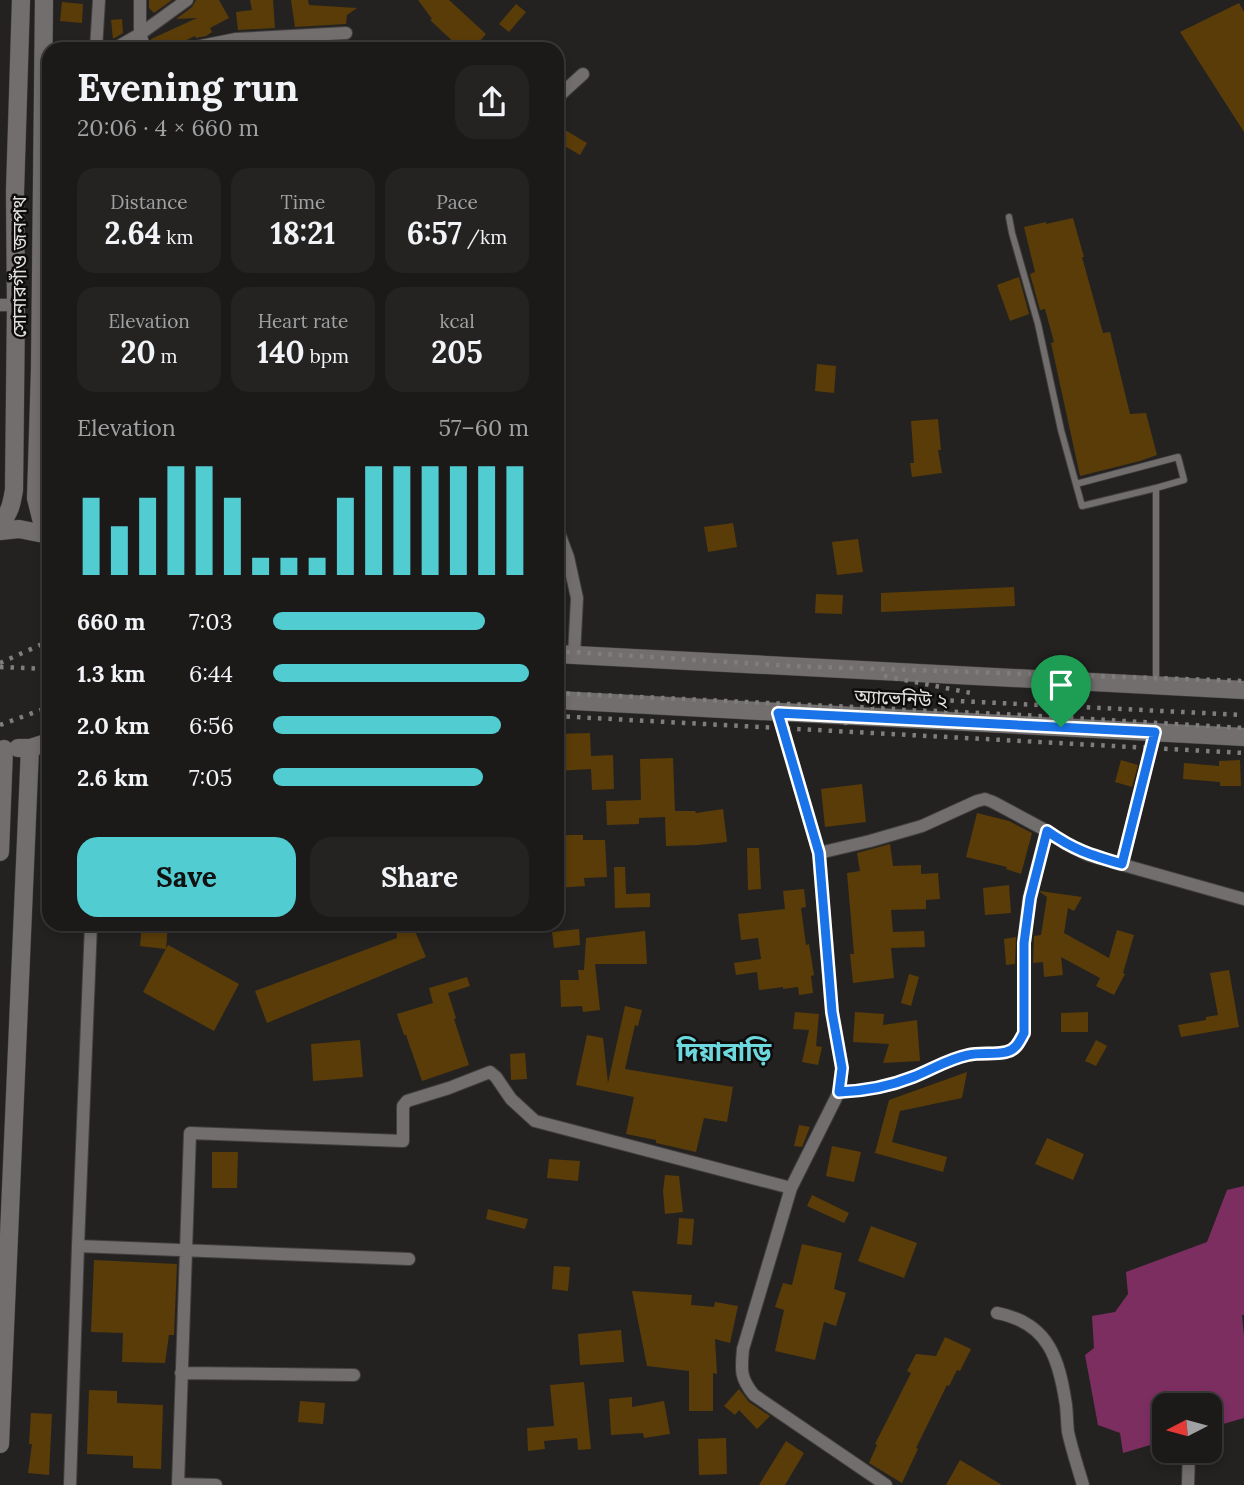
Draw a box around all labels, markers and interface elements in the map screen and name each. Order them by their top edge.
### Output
text: Evening run [77,63,299,111]
button: share [455,65,529,139]
text: 20:06 · 4 × 660 m [77,113,259,142]
text: Distance [110,190,188,214]
text: Time [281,190,325,214]
text: Pace [436,190,478,214]
street label: সোনারগাঁও জনপথ [7,195,31,338]
text: 2.64 [105,214,161,252]
text: 18:21 [270,214,336,252]
text: 6:57 [407,214,462,252]
text: km [161,225,193,249]
text: /km [462,225,507,249]
text: Elevation [108,309,190,333]
text: Heart rate [258,309,348,333]
text: kcal [439,309,475,333]
text: 20 [120,333,156,371]
text: 140 [257,333,305,371]
text: 205 [431,333,483,371]
text: m [156,344,178,368]
text: bpm [305,344,349,368]
text: Elevation [77,413,176,442]
text: 57–60 m [439,413,529,442]
text: 660 m [77,607,145,636]
text: 7:03 [189,607,232,636]
pin [1031,655,1091,727]
text: 1.3 km [77,659,145,688]
text: 6:44 [189,659,233,688]
icon: arrive [1042,666,1080,704]
street label: অ্যাভেনিউ ২ [853,684,948,712]
text: 2.0 km [77,711,150,740]
text: 6:56 [189,711,234,740]
text: 2.6 km [77,763,149,792]
text: 7:05 [189,763,232,792]
button: Save [77,837,296,917]
button: Share [310,837,529,917]
district label: দিয়াবাড়ি [676,1035,772,1068]
north arrow [1152,1393,1222,1463]
map controls [1152,1393,1222,1463]

